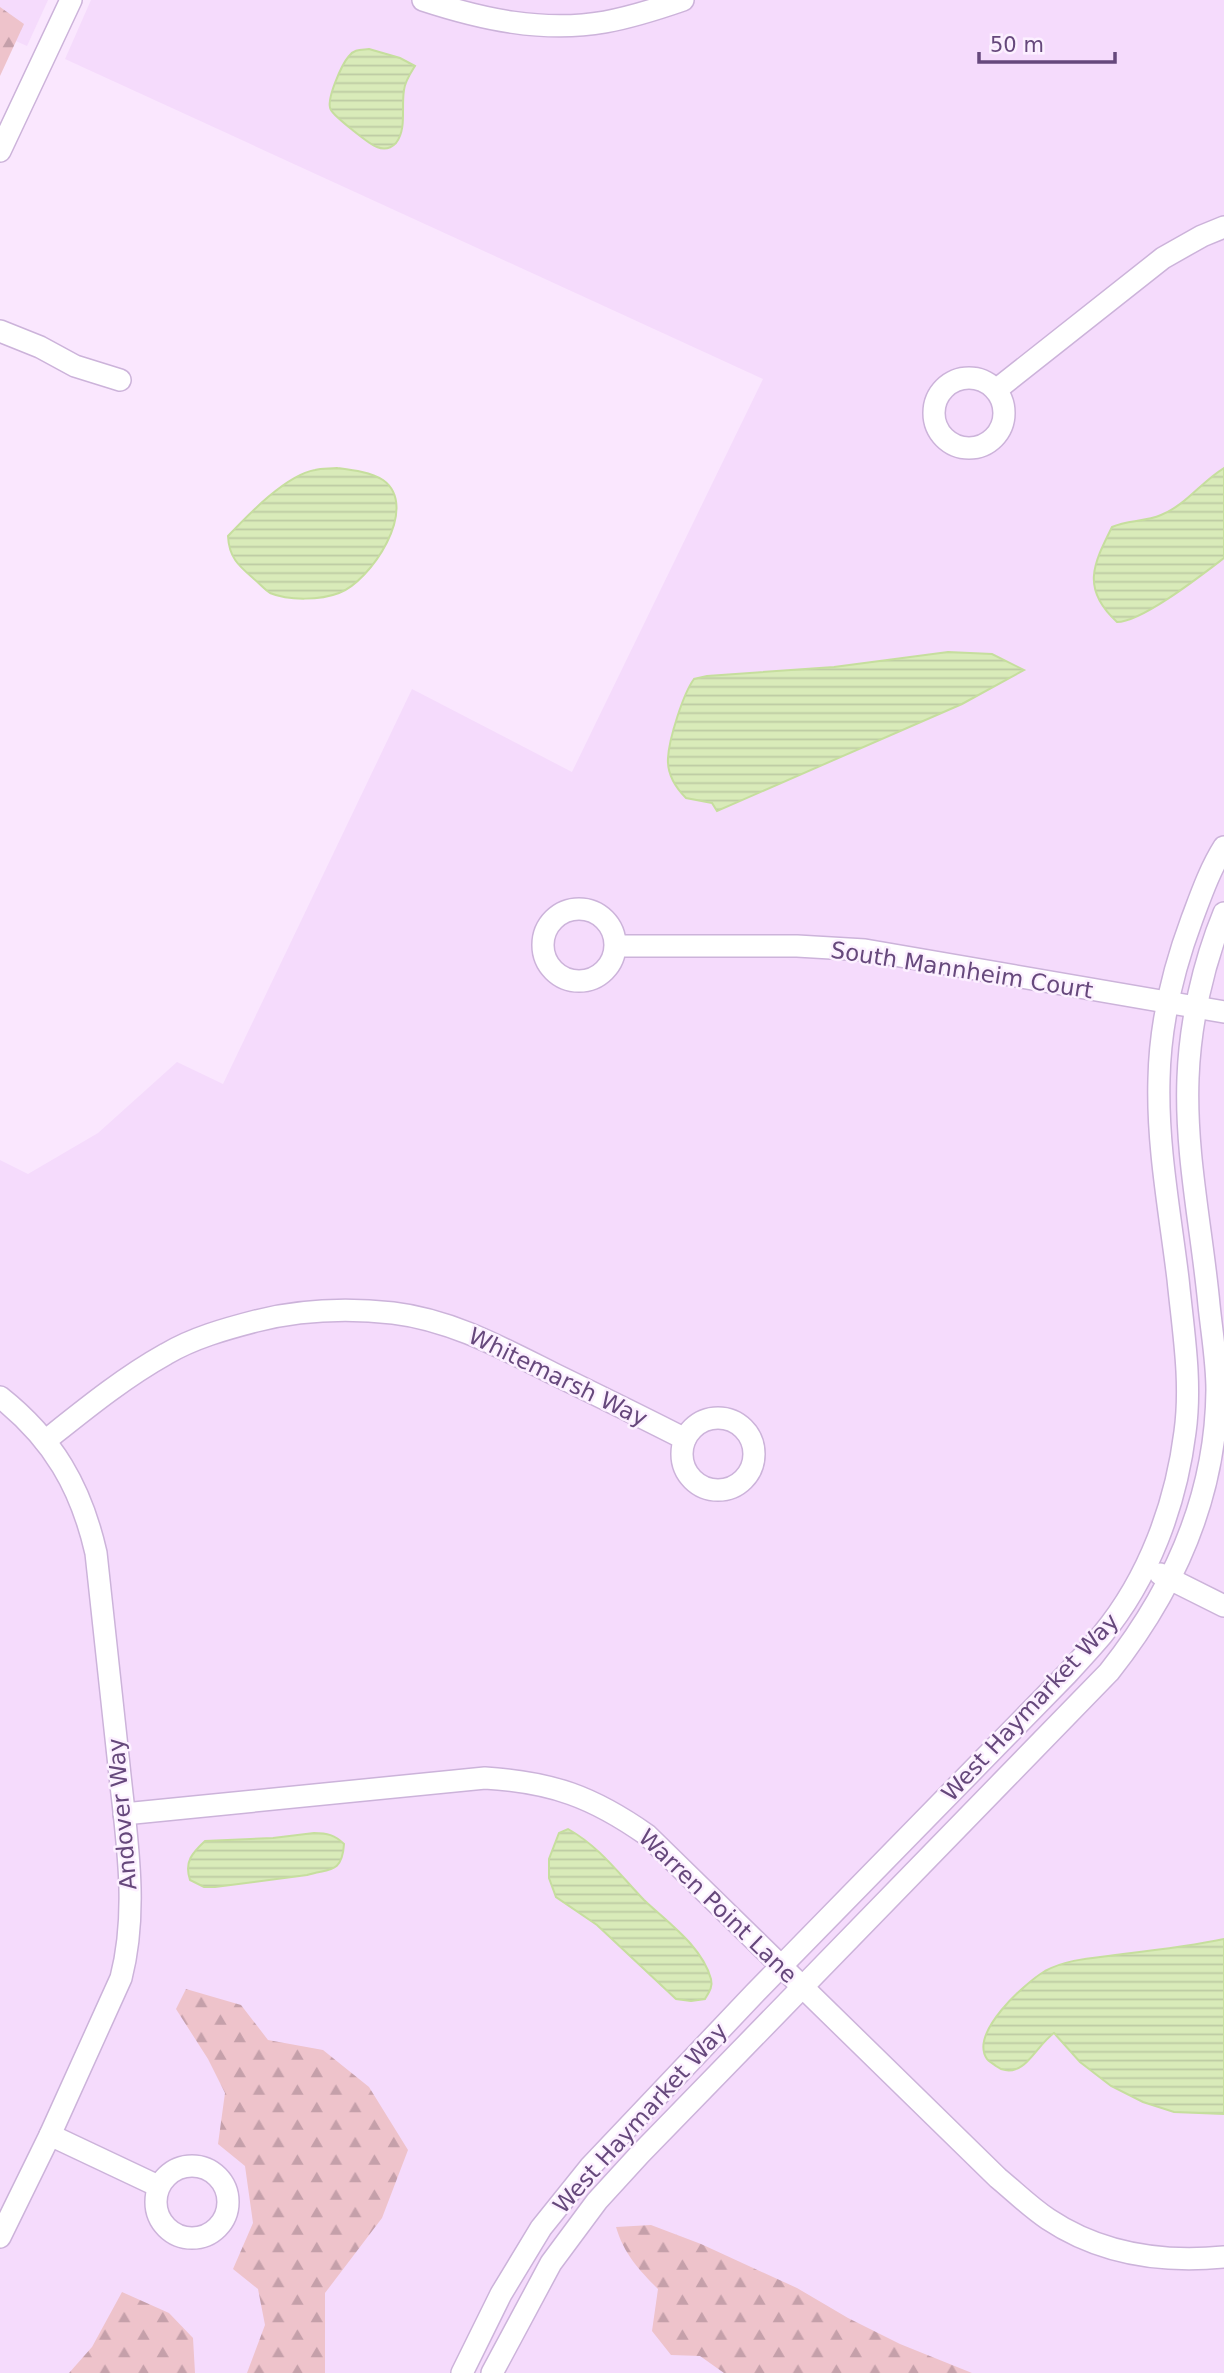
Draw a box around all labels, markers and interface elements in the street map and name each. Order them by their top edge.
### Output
scale bar [979,21,1116,65]
text: 50 m [990,33,1044,57]
street label: South Mannheim Court [829,936,1095,1004]
street label: Whitemarsh Way [464,1322,652,1432]
street label: West Haymarket Way [936,1608,1124,1806]
street label: Andover Way [102,1737,142,1891]
street label: Warren Point Lane [634,1824,802,1988]
street label: West Haymarket Way [548,2018,732,2218]

